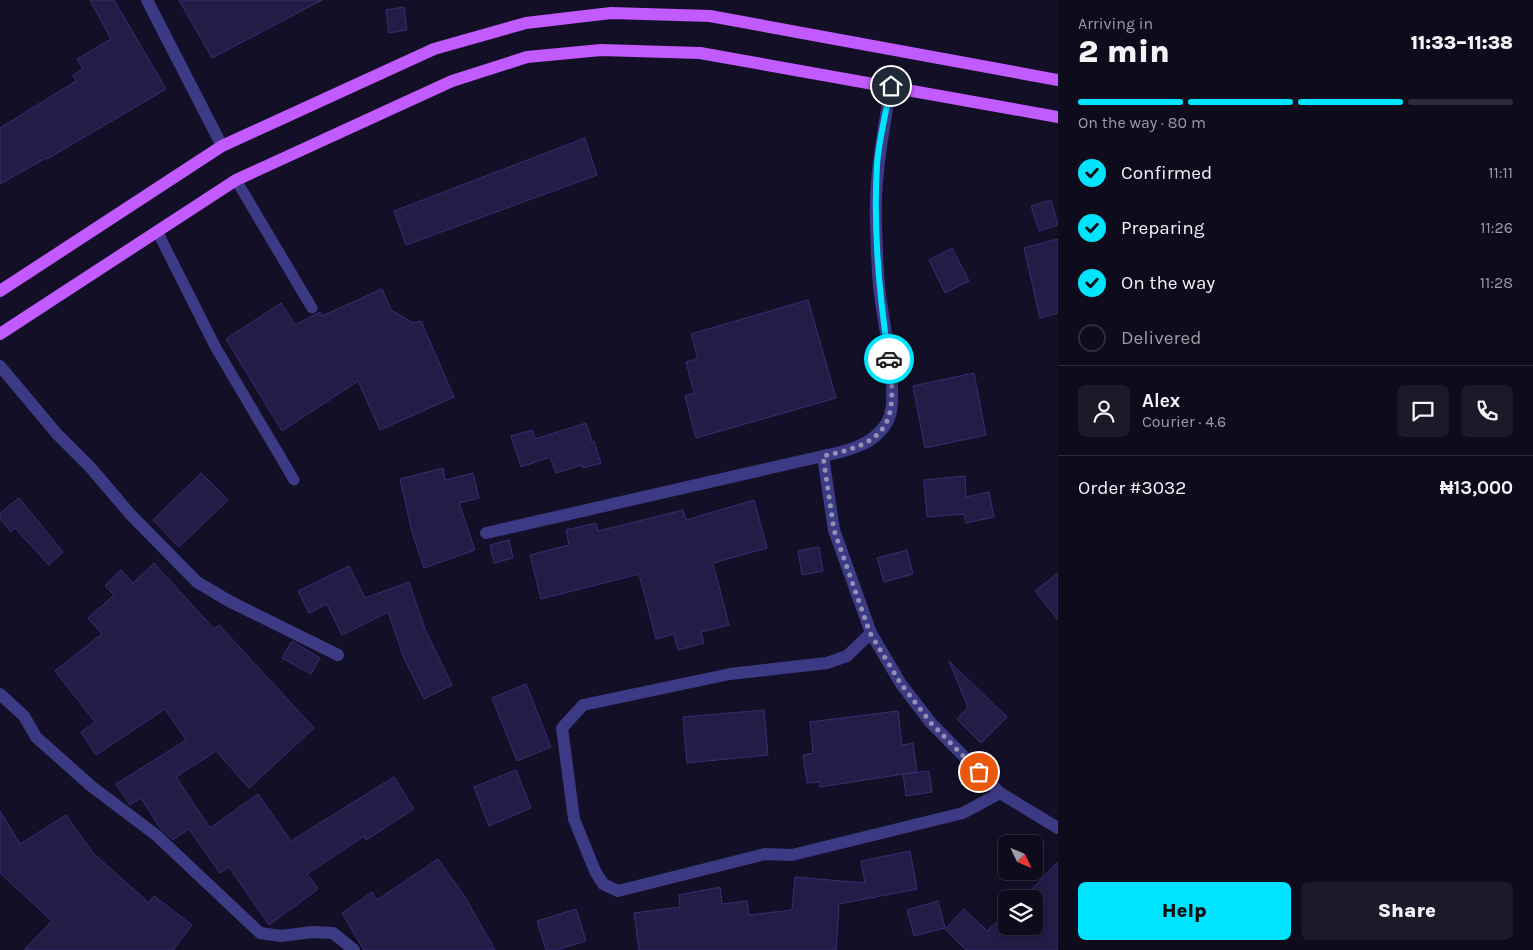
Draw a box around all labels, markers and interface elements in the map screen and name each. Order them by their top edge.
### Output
text: Arriving in [1078,14,1153,33]
text: 11:33–11:38 [1411,32,1513,54]
text: 2 min [1078,33,1170,70]
pin [870,65,912,107]
icon: home [877,72,905,100]
text: On the way · 80 m [1078,113,1206,132]
icon: check [1078,159,1106,187]
text: Confirmed [1121,162,1212,184]
text: 11:11 [1488,163,1513,182]
icon: check [1078,214,1106,242]
text: Preparing [1121,217,1204,239]
text: 11:26 [1480,218,1513,237]
icon: check [1078,269,1106,297]
text: On the way [1121,272,1215,294]
text: 11:28 [1480,273,1513,292]
text: Delivered [1121,327,1201,349]
courier [864,334,914,384]
icon: car [875,345,903,373]
button: person [1078,385,1130,437]
button: chat [1397,385,1449,437]
button: phone [1461,385,1513,437]
text: Alex [1142,390,1180,412]
text: Courier · 4.6 [1142,412,1226,431]
text: Order #3032 [1078,477,1186,499]
text: ₦13,000 [1440,477,1513,499]
pin [958,751,1000,793]
icon: bag [965,758,993,786]
north arrow [998,835,1042,880]
map controls [998,835,1043,935]
button: Help [1078,882,1291,940]
button: Share [1301,882,1513,940]
button: layers [998,890,1043,935]

